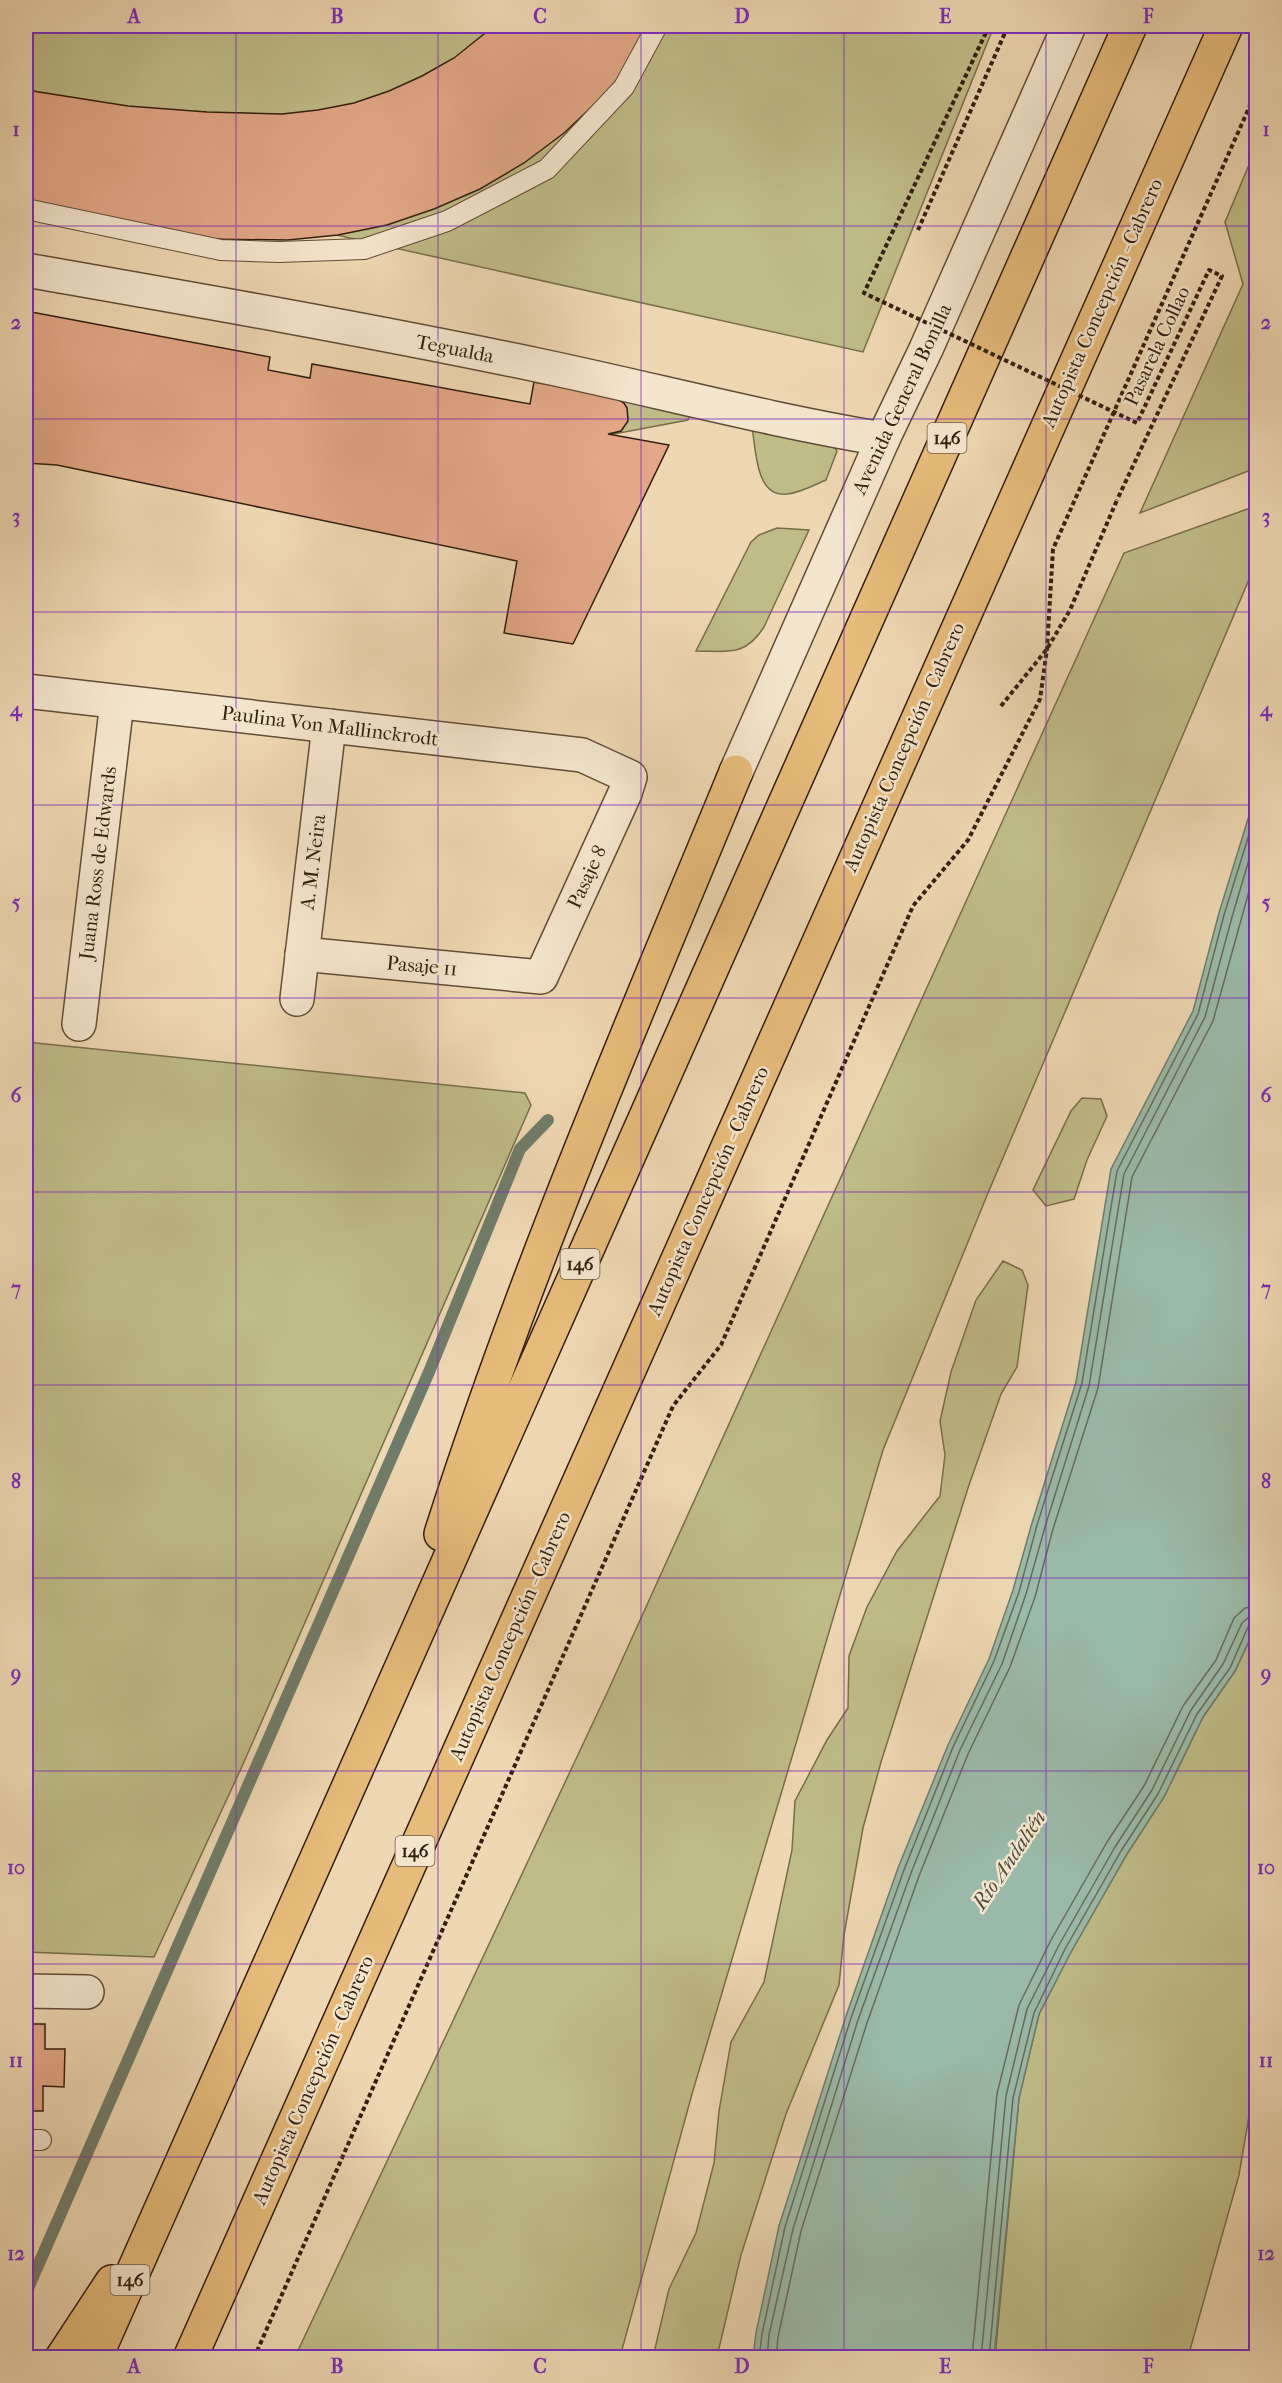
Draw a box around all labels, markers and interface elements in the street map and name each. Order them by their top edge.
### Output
text: A [126,5,142,28]
text: B [330,5,344,28]
text: C [533,5,547,28]
text: D [734,5,750,28]
text: E [939,5,951,28]
text: F [1142,5,1154,28]
text: 1 [12,118,20,141]
text: 1 [1262,118,1270,141]
street label: Autopista Concepción - Cabrero [1036,175,1167,432]
street label: Pasarela Collao [1119,283,1195,409]
street label: Avenida General Bonilla [847,299,957,499]
text: 2 [11,311,21,334]
text: 2 [1261,311,1271,334]
street label: Tegualda [414,330,497,368]
road number: 146 [928,423,966,453]
text: 3 [12,505,20,528]
text: 3 [1262,505,1270,528]
street label: Autopista Concepción - Cabrero [838,619,969,876]
text: 4 [9,698,23,722]
text: 4 [1259,698,1273,722]
street label: Paulina Von Mallinckrodt [220,701,440,751]
street label: Juana Ross de Edwards [74,765,121,963]
street label: A. M. Neira [296,812,330,912]
street label: Pasaje 8 [562,842,612,912]
text: 5 [12,891,21,914]
text: 5 [1262,891,1271,914]
street label: Pasaje 11 [385,951,459,981]
street label: Autopista Concepción - Cabrero [642,1063,773,1320]
text: 6 [11,1084,23,1107]
text: 6 [1261,1084,1273,1107]
road number: 146 [560,1249,600,1279]
text: 7 [10,1277,21,1300]
text: 7 [1260,1277,1271,1300]
text: 8 [11,1470,21,1493]
text: 8 [1261,1470,1271,1493]
street label: Autopista Concepción - Cabrero [444,1508,575,1765]
text: 9 [10,1663,21,1686]
text: 9 [1260,1663,1271,1686]
water label: Río Andalién [966,1806,1051,1915]
road number: 146 [396,1836,434,1866]
text: 10 [7,1856,25,1879]
text: 10 [1257,1856,1275,1879]
street label: Autopista Concepción - Cabrero [247,1952,378,2209]
text: 11 [9,2049,23,2072]
text: 11 [1259,2049,1273,2072]
text: 12 [7,2242,25,2265]
text: 12 [1257,2242,1275,2265]
road number: 146 [110,2265,150,2295]
text: A [126,2355,142,2378]
text: B [330,2355,344,2378]
text: C [533,2355,547,2378]
text: D [734,2355,750,2378]
text: E [939,2355,951,2378]
text: F [1142,2355,1154,2378]

